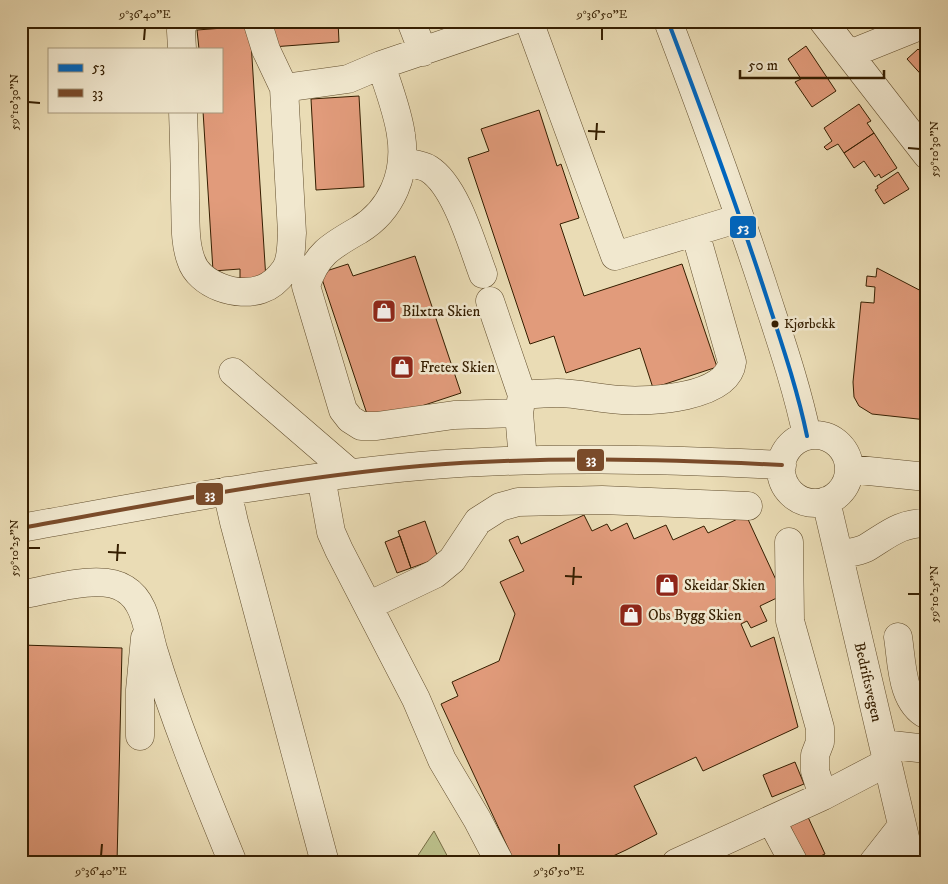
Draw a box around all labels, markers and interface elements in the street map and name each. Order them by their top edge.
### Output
text: 9°36'40"E [118,7,171,22]
text: 9°36'50"E [576,7,628,22]
legend [48,48,222,112]
scale bar [740,48,884,80]
text: 50 m [748,56,778,75]
text: 53 [92,58,105,77]
text: 59°10'30"N [7,74,22,130]
text: 33 [92,84,103,103]
text: 59°10'30"N [927,121,942,177]
line badge: 53 [729,215,757,239]
text: 53 [736,219,749,237]
shop icon: Bilxtra Skien [371,298,397,324]
place label: Bilxtra Skien [402,302,481,321]
place label: Kjørbekk [784,315,835,333]
marker: Kjørbekk [770,319,780,329]
shop icon: Fretex Skien [389,354,415,380]
place label: Fretex Skien [420,358,495,377]
line badge: 33 [576,448,605,472]
text: 33 [586,451,596,469]
line badge: 33 [195,482,224,506]
text: 33 [205,486,215,504]
text: 59°10'25"N [7,519,22,577]
text: 59°10'25"N [927,565,942,623]
shop icon: Skeidar Skien [654,572,680,598]
place label: Skeidar Skien [684,576,765,595]
shop icon: Obs Bygg Skien [618,602,644,628]
place label: Obs Bygg Skien [648,606,742,625]
street label: Bedriftsvegen [850,640,886,724]
text: 9°36'40"E [74,864,127,879]
text: 9°36'50"E [533,864,585,879]

